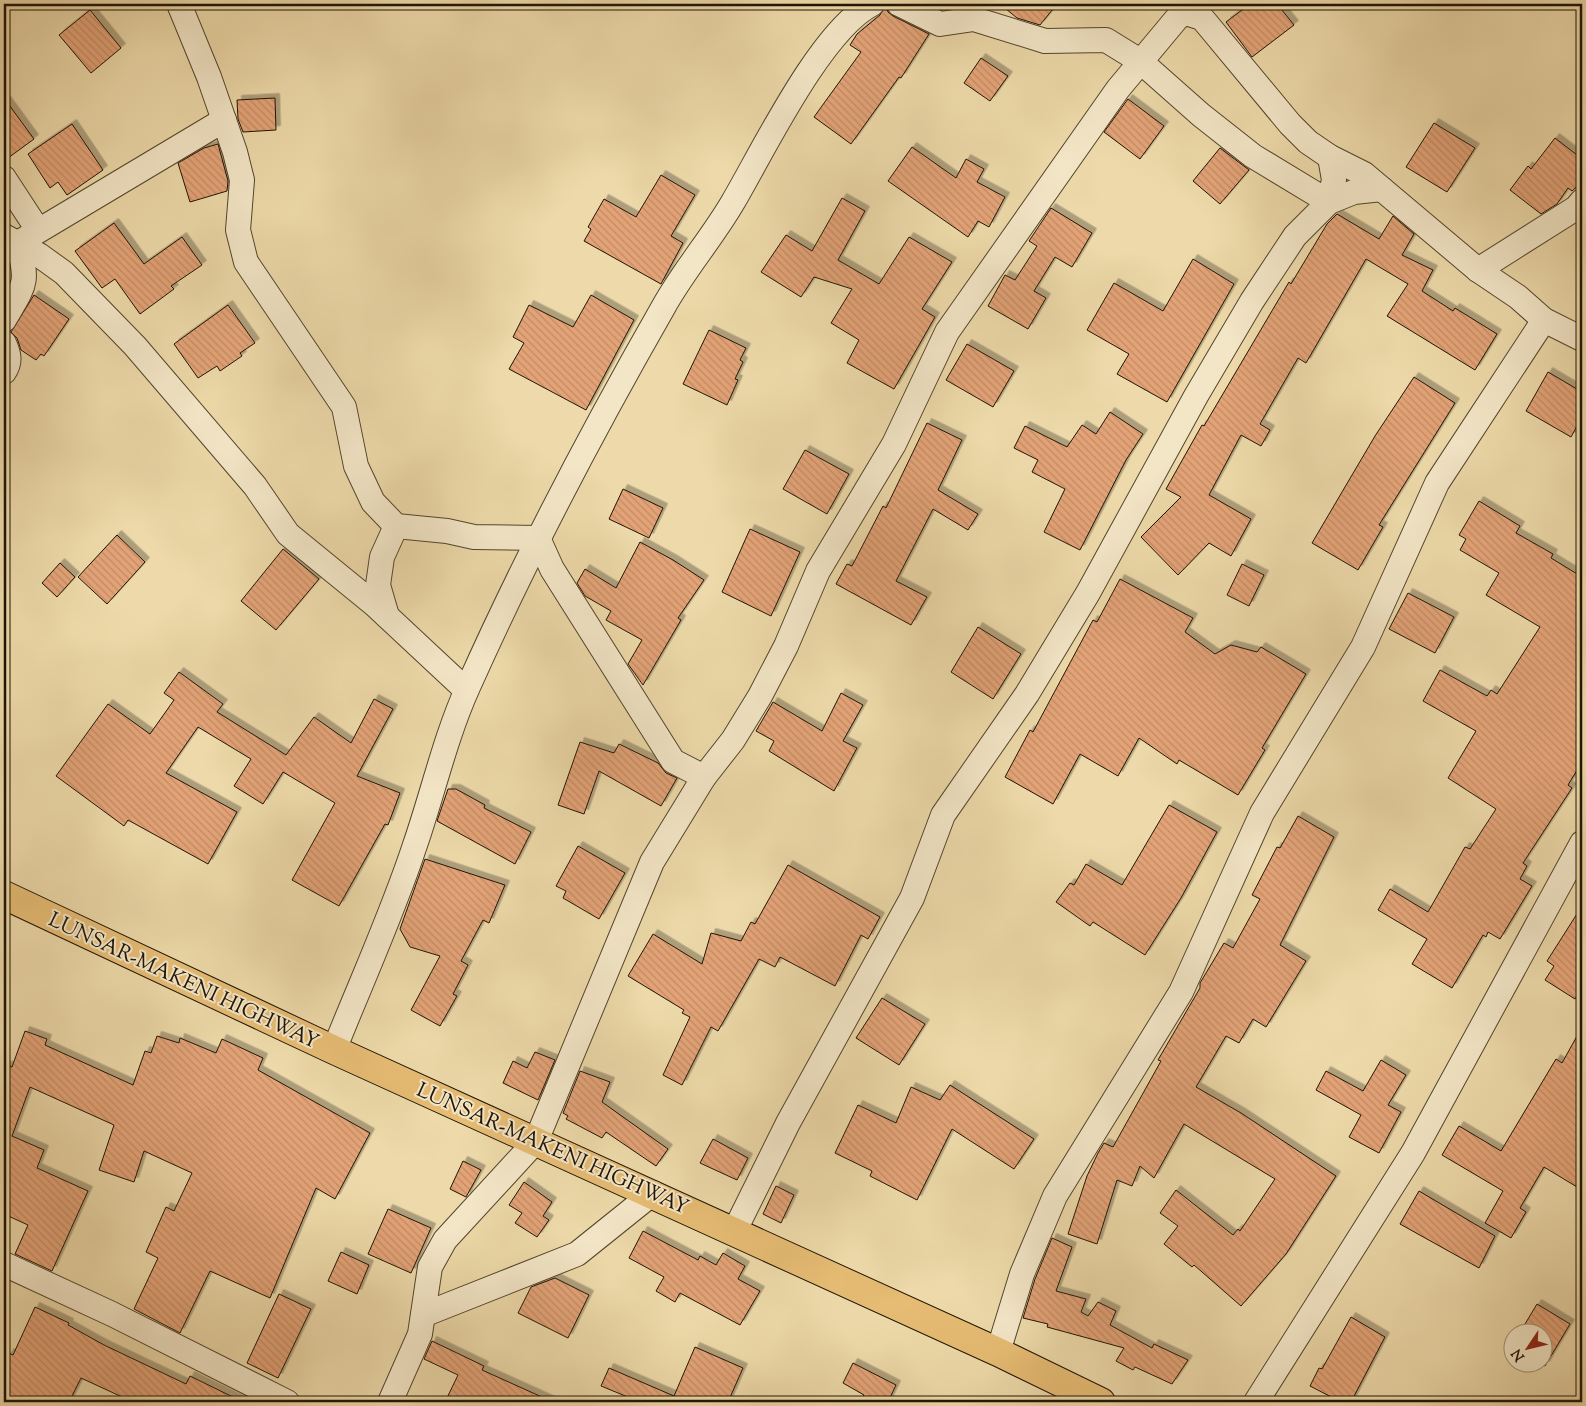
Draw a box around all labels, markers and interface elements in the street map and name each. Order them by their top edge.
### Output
street label: LUNSAR-MAKENI HIGHWAY [43,906,323,1058]
street label: LUNSAR-MAKENI HIGHWAY [411,1076,693,1224]
north arrow [1504,1324,1554,1374]
text: N [1508,1344,1530,1365]

